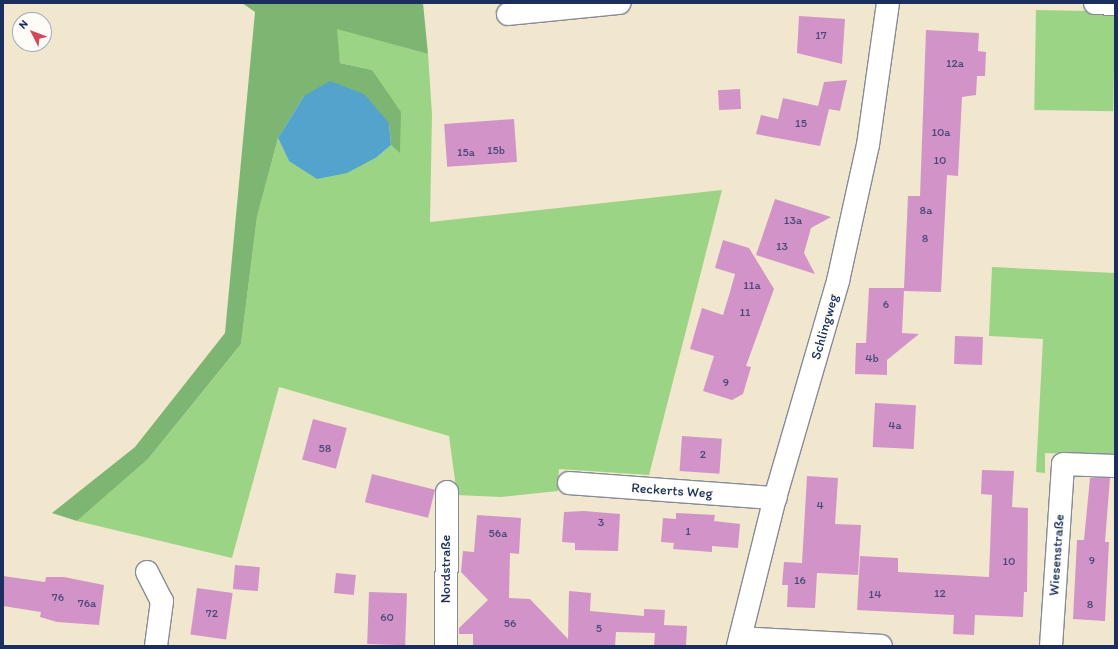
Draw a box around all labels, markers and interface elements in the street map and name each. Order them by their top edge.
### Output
north arrow [12,12,52,52]
text: N [16,17,31,31]
house number: 17 [815,29,827,43]
house number: 12a [946,57,964,71]
house number: 15 [795,117,807,131]
house number: 10a [931,126,951,140]
house number: 15b [487,144,505,158]
house number: 15a [457,146,475,160]
house number: 10 [934,154,946,168]
house number: 8a [920,204,932,218]
house number: 13a [784,214,802,228]
house number: 8 [922,232,928,246]
house number: 13 [776,240,788,254]
house number: 11a [743,279,761,293]
street label: Schlingweg [808,292,842,362]
house number: 6 [883,298,889,312]
house number: 11 [739,306,751,320]
house number: 4b [865,352,879,366]
house number: 9 [723,376,729,390]
house number: 4a [888,419,902,433]
house number: 58 [319,442,331,456]
house number: 2 [700,448,706,462]
street label: Reckerts Weg [631,480,713,502]
house number: 4 [816,499,824,513]
street label: Wiesenstraße [1046,514,1068,596]
house number: 3 [598,516,604,530]
house number: 1 [685,525,691,539]
house number: 56a [489,527,507,541]
street label: Nordstraße [438,535,454,603]
house number: 9 [1089,554,1095,568]
house number: 10 [1003,555,1015,569]
house number: 16 [794,574,806,588]
house number: 12 [934,587,946,601]
house number: 14 [869,588,881,602]
house number: 76 [52,591,64,605]
house number: 76a [78,597,96,611]
house number: 8 [1087,598,1093,612]
house number: 72 [206,607,218,621]
house number: 60 [380,611,394,625]
house number: 56 [504,617,516,631]
house number: 5 [596,622,602,636]

